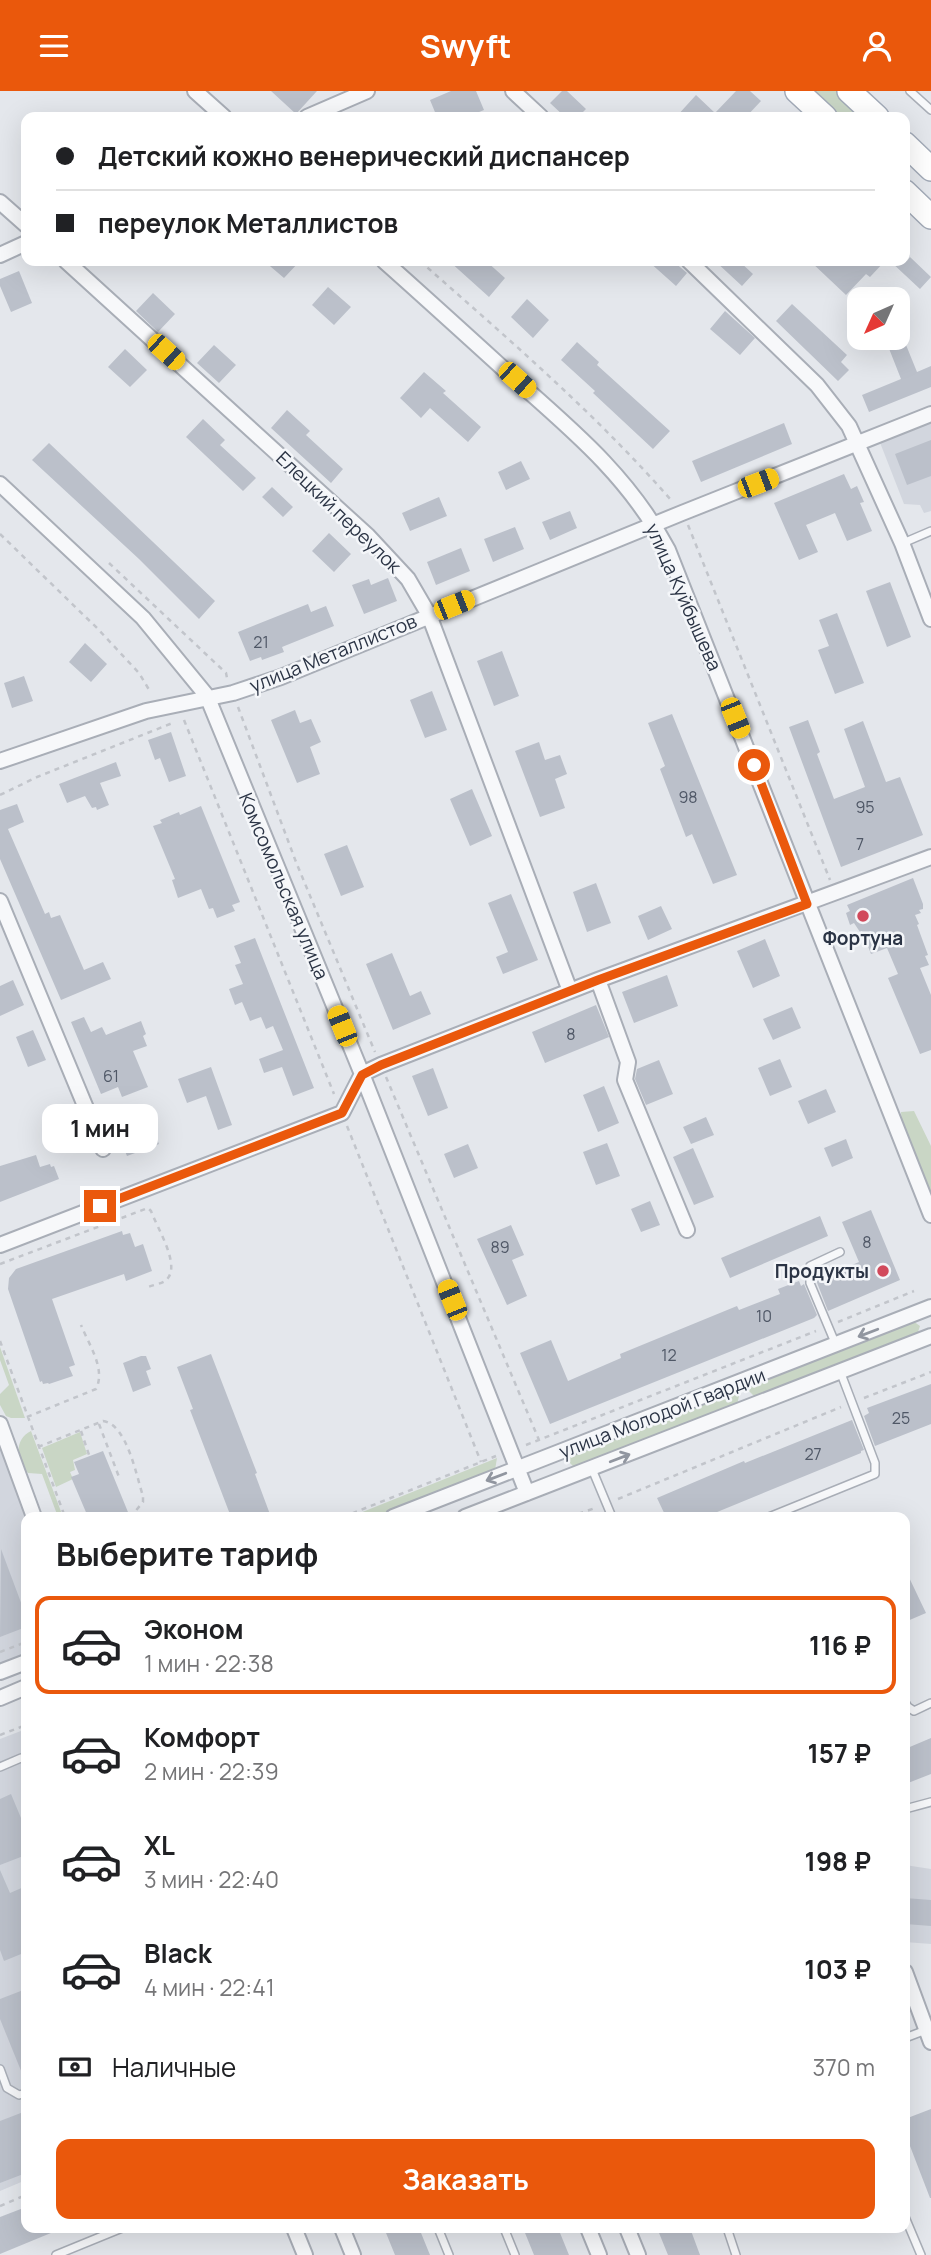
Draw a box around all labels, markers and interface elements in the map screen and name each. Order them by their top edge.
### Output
text: Swyft [420,24,511,68]
icon: menu [35,27,73,65]
icon: person [858,27,896,65]
text: Детский кожно венерический диспансер [98,138,630,174]
text: переулок Металлистов [98,205,398,241]
north arrow [847,287,910,350]
map controls [847,287,910,350]
car [144,330,189,374]
car [495,358,540,402]
street label: Елецкий переулок [271,445,408,579]
car [735,466,782,500]
street label: улица Куйбышева [640,519,728,675]
car [431,587,478,623]
street label: улица Металлистов [246,608,420,698]
house number: 21 [253,631,269,653]
car [718,695,753,741]
route start [738,749,770,781]
house number: 98 [678,786,698,808]
street label: Комсомольская улица [233,789,335,983]
house number: 95 [855,796,875,818]
house number: 7 [856,833,864,855]
marker: Фортуна [855,908,871,924]
place label: Фортуна [823,925,903,951]
car [325,1003,360,1049]
house number: 8 [566,1023,576,1045]
house number: 61 [103,1065,119,1087]
callout: 1 мин [42,1105,158,1153]
text: 1 мин [70,1112,130,1144]
route end [84,1190,116,1222]
house number: 8 [862,1231,872,1253]
house number: 89 [490,1236,510,1258]
place label: Продукты [775,1258,869,1284]
marker: Продукты [875,1263,891,1279]
car [435,1277,470,1323]
house number: 10 [756,1305,772,1327]
one-way arrow [857,1327,879,1340]
house number: 12 [661,1344,677,1366]
street label: улица Молодой Гвардии [555,1362,769,1464]
house number: 25 [892,1407,910,1429]
house number: 27 [804,1443,822,1465]
one-way arrow [608,1450,630,1463]
one-way arrow [485,1472,507,1484]
text: Выберите тариф [56,1532,318,1576]
text: Эконом [144,1611,244,1647]
icon: car [60,1614,123,1677]
text: 116 ₽ [809,1627,871,1663]
text: 1 мин · 22:38 [144,1647,274,1679]
text: Комфорт [144,1719,260,1755]
icon: car [60,1722,123,1785]
text: 157 ₽ [807,1735,871,1771]
text: 2 мин · 22:39 [144,1755,279,1787]
text: XL [144,1827,175,1863]
icon: car [60,1830,123,1893]
text: 198 ₽ [805,1843,871,1879]
text: 3 мин · 22:40 [144,1863,279,1895]
text: Black [144,1935,212,1971]
icon: car [60,1938,123,2001]
text: 103 ₽ [804,1951,871,1987]
text: 4 мин · 22:41 [144,1971,275,2003]
icon: cash [56,2048,94,2086]
text: Наличные [112,2049,236,2085]
text: 370 m [813,2051,875,2083]
button: Заказать [56,2139,875,2219]

